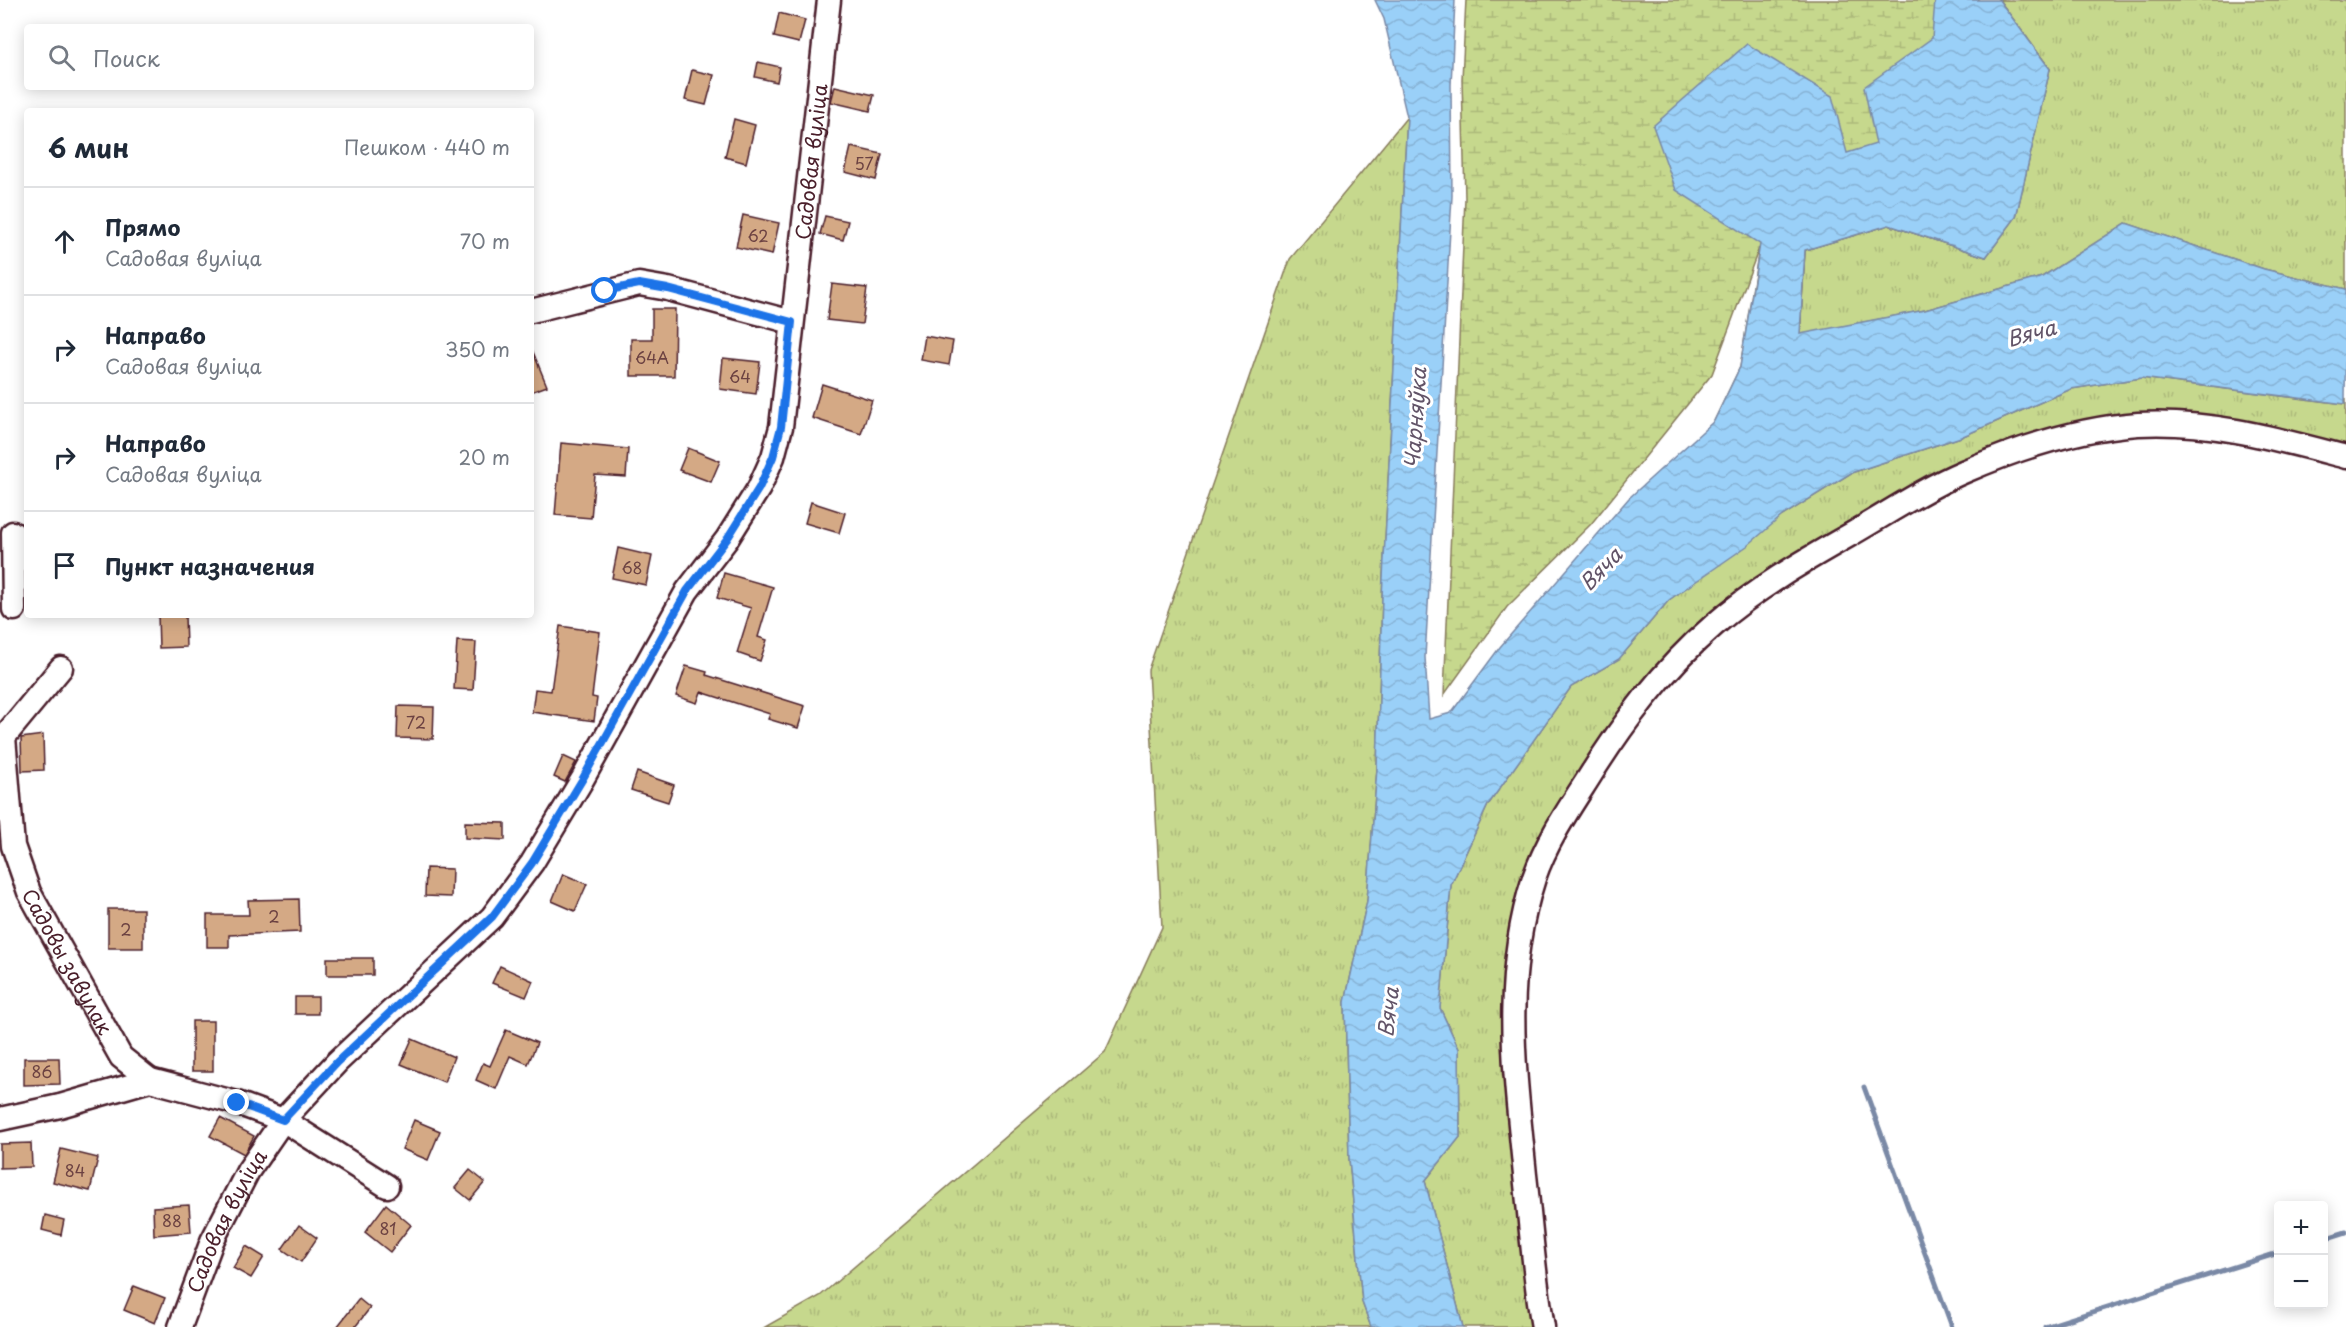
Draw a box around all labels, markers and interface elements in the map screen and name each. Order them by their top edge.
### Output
search box [24,24,534,90]
icon: search [45,41,78,74]
text: Поиск [93,41,160,74]
street label: Садовая вуліца [787,81,835,241]
text: 6 мин [48,128,129,167]
text: Пешком · 440 m [344,132,510,162]
house number: 57 [854,151,874,175]
text: Прямо [105,210,180,243]
house number: 62 [747,223,769,247]
icon: ahead [48,225,81,258]
text: 70 m [460,226,510,256]
text: Садовая вуліца [105,243,262,273]
route start [591,277,617,303]
water label: Вяча [2003,310,2060,354]
text: Направо [105,318,206,351]
icon: right [48,333,81,366]
text: 350 m [445,334,510,364]
house number: 64А [635,345,669,369]
text: Садовая вуліца [105,351,262,381]
house number: 64 [729,364,751,388]
water label: Чарняўка [1394,365,1434,470]
text: Направо [105,426,206,459]
icon: right [48,441,81,474]
text: 20 m [458,442,510,472]
text: Садовая вуліца [105,459,262,489]
water label: Вяча [1571,538,1630,597]
icon: arrive [48,549,81,582]
text: Пункт назначения [105,549,315,582]
house number: 68 [621,555,643,579]
house number: 72 [406,710,426,734]
street label: Садовы завулак [15,883,121,1040]
house number: 2 [268,904,280,928]
house number: 2 [120,917,132,941]
water label: Вяча [1368,984,1406,1039]
house number: 86 [32,1059,52,1083]
route end [223,1089,249,1115]
street label: Садовая вуліца [179,1142,274,1297]
house number: 84 [65,1158,85,1182]
map controls [2274,1201,2328,1309]
button: + [2274,1201,2328,1255]
house number: 88 [162,1208,182,1232]
house number: 81 [379,1216,397,1240]
button: − [2274,1255,2328,1309]

